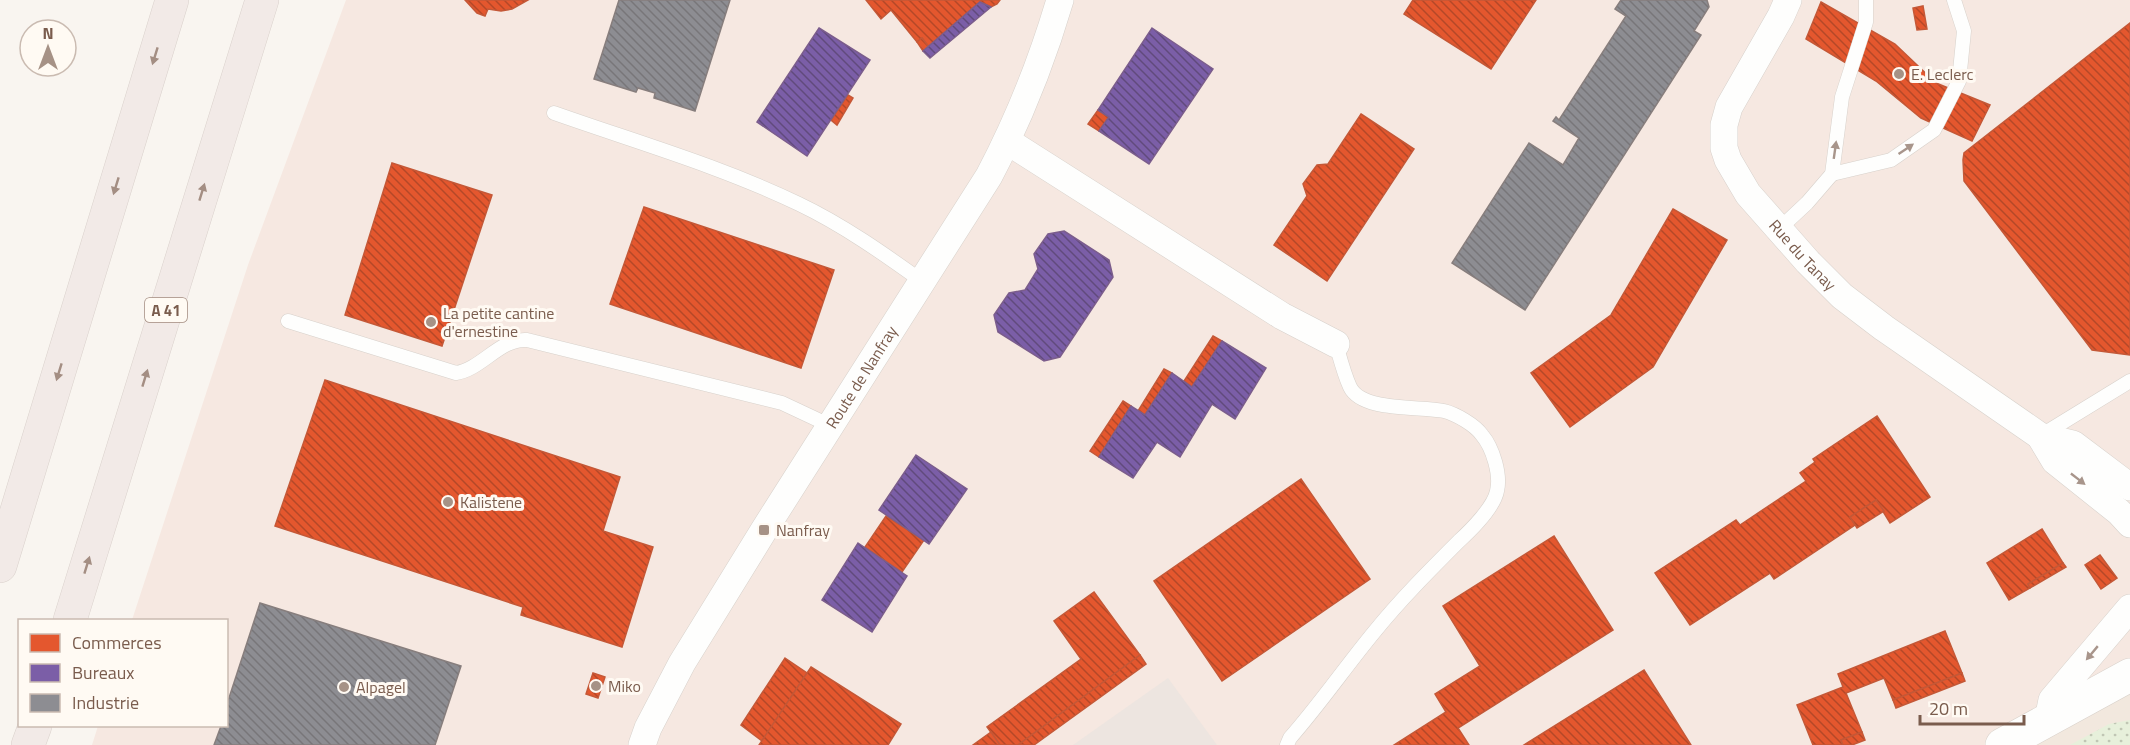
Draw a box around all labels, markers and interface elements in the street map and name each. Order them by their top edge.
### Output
north arrow [18,18,78,78]
text: N [42,21,54,45]
one-way arrow [150,47,159,65]
place label: E. Leclerc [1911,62,1974,86]
marker: E. Leclerc [1892,67,1906,81]
one-way arrow [1830,140,1840,159]
one-way arrow [1898,144,1915,155]
one-way arrow [110,177,120,195]
one-way arrow [198,183,207,201]
street label: Rue du Tanay [1764,214,1842,296]
road number: A 41 [145,298,187,322]
place label: La petite cantine d'ernestine [443,301,554,343]
marker: La petite cantine d'ernestine [424,315,438,329]
street label: Route de Nanfray [820,320,903,433]
one-way arrow [54,363,63,381]
one-way arrow [140,369,150,387]
one-way arrow [2070,473,2085,485]
place label: Kalistene [460,490,522,514]
marker: Kalistene [441,495,455,509]
place label: Nanfray [776,518,830,542]
marker: Nanfray [757,523,771,537]
one-way arrow [83,556,92,574]
legend [18,619,228,727]
text: Commerces [72,629,162,656]
one-way arrow [2086,645,2099,661]
text: Bureaux [72,659,135,686]
place label: Miko [608,674,641,698]
place label: Alpagel [356,675,406,699]
marker: Miko [589,679,603,693]
marker: Alpagel [337,680,351,694]
scale bar [1920,688,2024,726]
text: Industrie [72,689,139,716]
text: 20 m [1929,695,1968,722]

